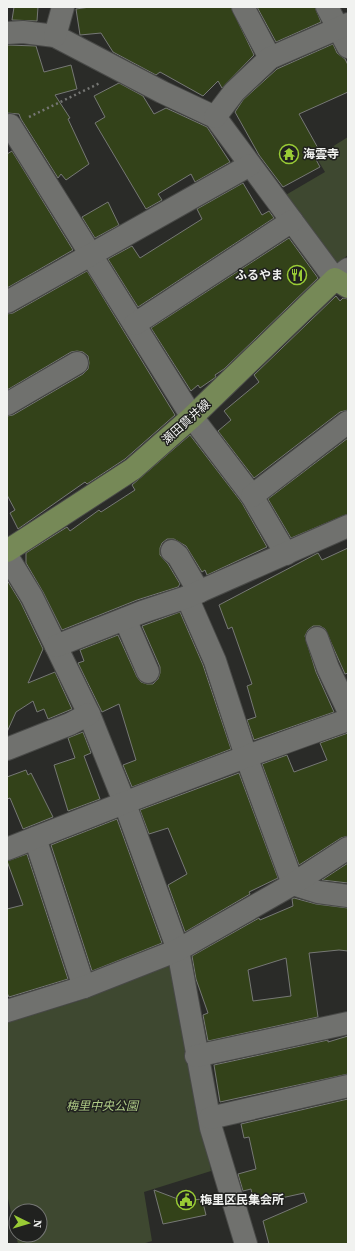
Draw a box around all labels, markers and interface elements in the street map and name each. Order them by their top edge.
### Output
temple icon: 海雲寺 [278,143,300,165]
place label: 海雲寺 [303,146,339,162]
restaurant icon: ふるやま [286,264,308,286]
place label: ふるやま [235,267,283,283]
street label: 瀬田貫井線 [158,396,214,448]
park label: 梅里中央公園 [66,1098,140,1114]
public building icon: 梅里区民集会所 [175,1189,197,1211]
place label: 梅里区民集会所 [200,1192,284,1208]
north arrow [8,1203,48,1243]
text: N [30,1219,45,1228]

